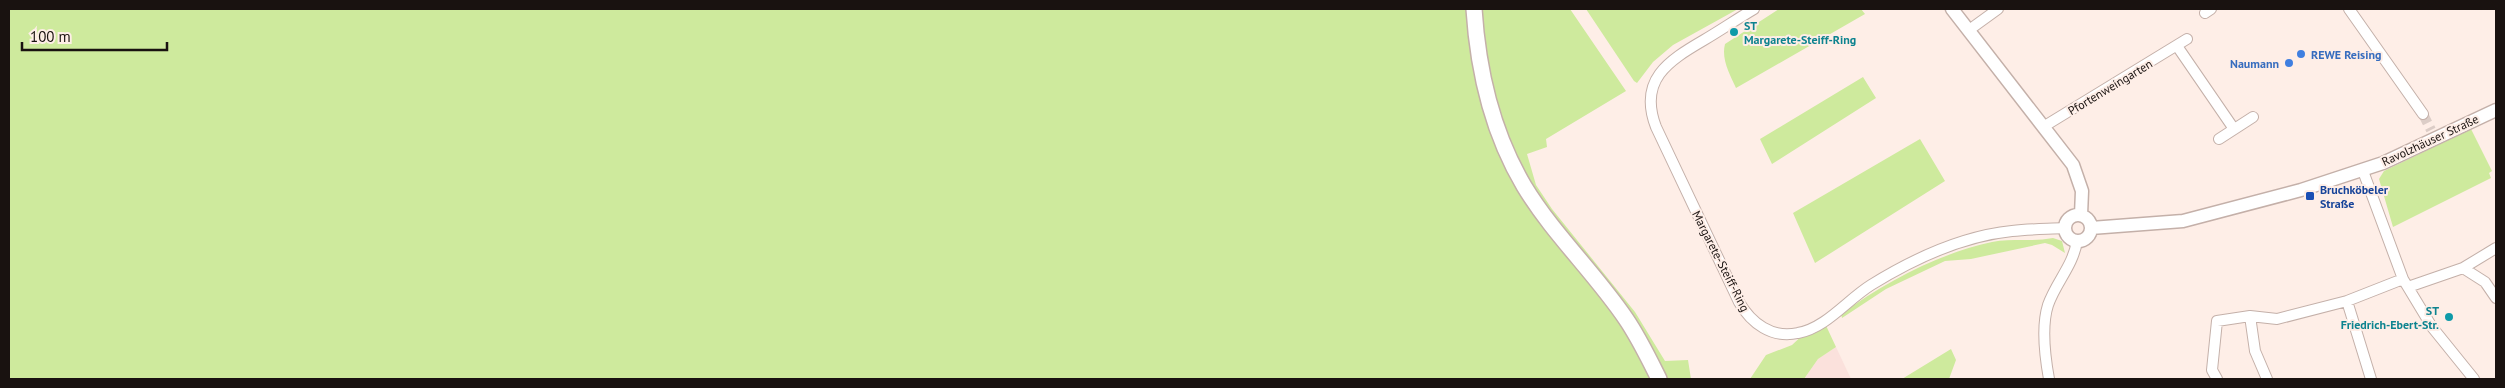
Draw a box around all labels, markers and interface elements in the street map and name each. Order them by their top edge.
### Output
place label: ST Margarete-Steiff-Ring [1744,18,1856,47]
scale bar [22,20,168,52]
marker: ST Margarete-Steiff-Ring [1728,26,1740,38]
text: 100 m [30,27,71,46]
place label: REWE Reising [2311,47,2381,62]
marker: REWE Reising [2295,48,2307,60]
street label: Pfortenweingarten [2065,56,2155,118]
place label: Naumann [2230,56,2279,71]
marker: Naumann [2283,57,2295,69]
street label: Ravolzhäuser Straße [2379,111,2481,169]
place label: Bruchköbeler Straße [2320,182,2389,211]
marker: Bruchköbeler Straße [2304,190,2316,202]
street label: Margarete-Steiff-Ring [1689,208,1753,314]
place label: ST Friedrich-Ebert-Str. [2341,303,2439,332]
marker: ST Friedrich-Ebert-Str. [2443,311,2455,323]

